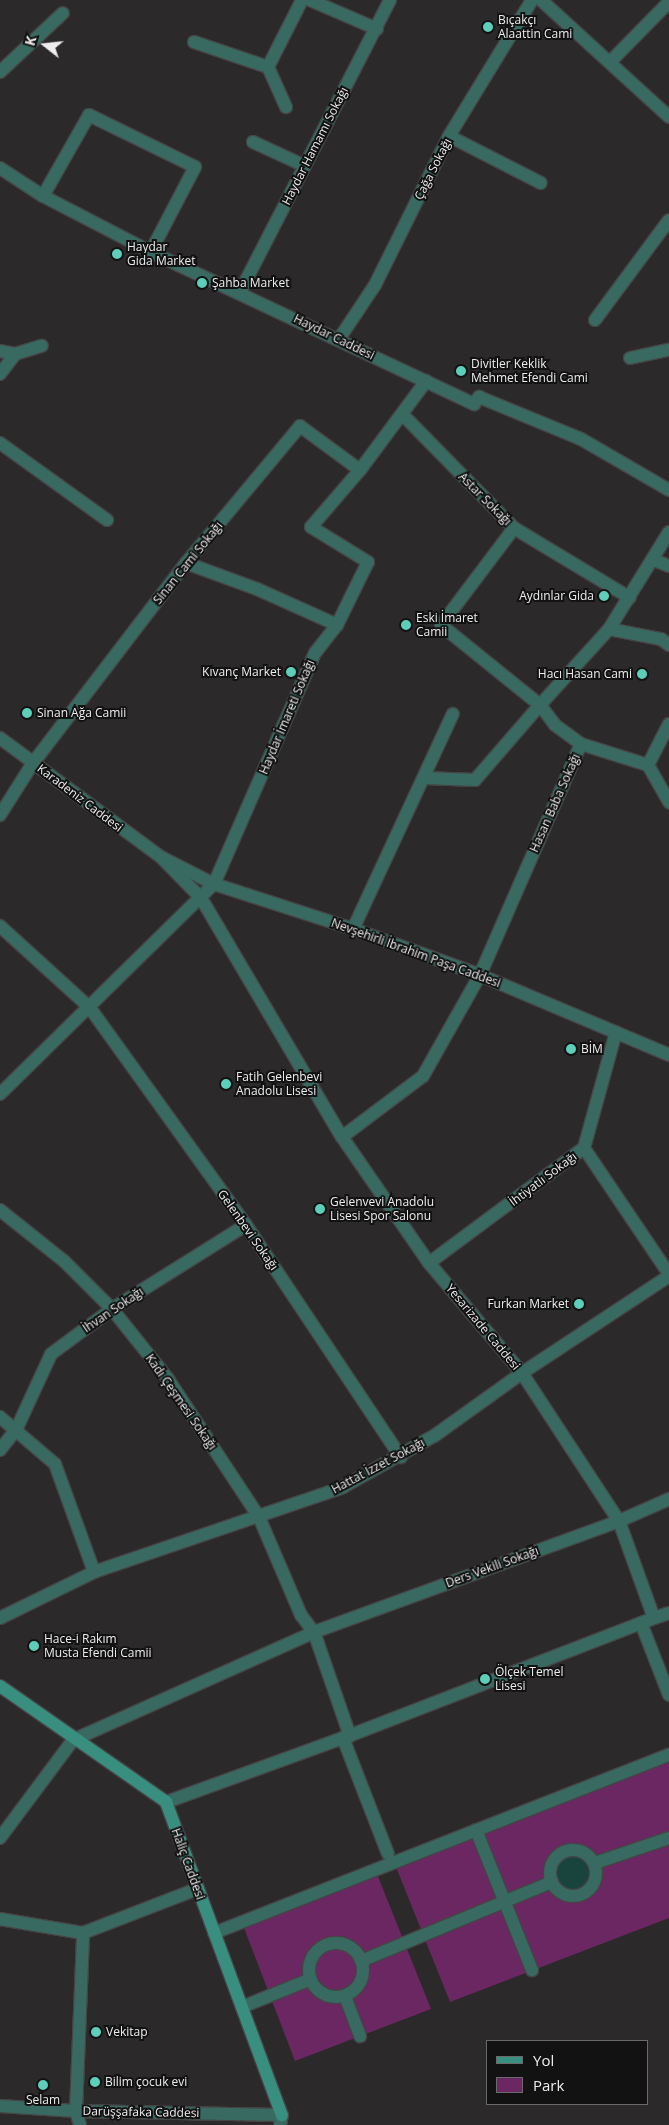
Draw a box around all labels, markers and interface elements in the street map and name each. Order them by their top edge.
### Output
place label: Bıçakçı Alaattin Cami [498,13,572,41]
north arrow [20,20,70,70]
marker: Bıçakçı Alaattin Cami [482,21,494,33]
text: K [20,34,41,48]
street label: Haydar Hamamı Sokağı [279,85,351,207]
street label: Çağa Sokağı [411,136,455,202]
place label: Haydar Gida Market [127,240,196,268]
marker: Haydar Gida Market [111,248,123,260]
place label: Şahba Market [212,276,289,290]
marker: Şahba Market [196,277,208,289]
street label: Haydar Caddesi [291,311,377,363]
place label: Divitler Keklik Mehmet Efendi Cami [471,357,588,385]
marker: Divitler Keklik Mehmet Efendi Cami [455,365,467,377]
street label: Astar Sokağı [456,470,514,528]
street label: Sinan Cami Sokağı [150,519,226,607]
place label: Aydınlar Gida [519,589,594,603]
marker: Aydınlar Gida [598,590,610,602]
place label: Eski İmaret Camii [416,611,478,639]
marker: Eski İmaret Camii [400,619,412,631]
street label: Haydar İmareti Sokağı [256,658,318,776]
place label: Kıvanç Market [202,665,281,679]
marker: Kıvanç Market [285,666,297,678]
place label: Hacı Hasan Cami [538,667,632,681]
marker: Hacı Hasan Cami [636,668,648,680]
place label: Sinan Ağa Camii [37,706,126,720]
marker: Sinan Ağa Camii [21,707,33,719]
street label: Hasan Baba Sokağı [527,752,583,854]
street label: Karadeniz Caddesi [34,761,126,835]
street label: Nevşehirli İbrahim Paşa Caddesi [329,916,503,990]
place label: BİM [581,1042,603,1056]
marker: BİM [565,1043,577,1055]
place label: Fatih Gelenbevi Anadolu Lisesi [236,1070,322,1098]
marker: Fatih Gelenbevi Anadolu Lisesi [220,1078,232,1090]
street label: İhtiyatlı Sokağı [507,1149,579,1209]
street label: Gelenbevi Sokağı [215,1187,281,1273]
place label: Gelenvevi Anadolu Lisesi Spor Salonu [330,1195,434,1223]
marker: Gelenvevi Anadolu Lisesi Spor Salonu [314,1203,326,1215]
street label: Yesarizade Caddesi [443,1281,523,1373]
street label: İhvan Sokağı [80,1284,146,1336]
place label: Furkan Market [487,1297,569,1311]
marker: Furkan Market [573,1298,585,1310]
street label: Kadı Çeşmesi Sokağı [143,1351,219,1453]
street label: Hattat İzzet Sokağı [329,1435,427,1497]
street label: Ders Vekili Sokağı [444,1543,540,1591]
place label: Hace-i Rakım Musta Efendi Camii [44,1632,152,1660]
marker: Hace-i Rakım Musta Efendi Camii [28,1640,40,1652]
place label: Ölçek Temel Lisesi [495,1665,563,1693]
marker: Ölçek Temel Lisesi [479,1673,491,1685]
street label: Haliç Caddesi [168,1826,208,1902]
place label: Vekitap [106,2025,148,2039]
marker: Vekitap [90,2026,102,2038]
legend [487,2040,649,2105]
text: Yol [533,2050,554,2070]
place label: Bilim çocuk evi [105,2075,187,2089]
text: Park [533,2075,564,2095]
marker: Bilim çocuk evi [89,2076,101,2088]
marker: Selam [37,2079,49,2091]
place label: Selam [26,2093,60,2107]
street label: Darüşşafaka Caddesi [82,2104,200,2120]

